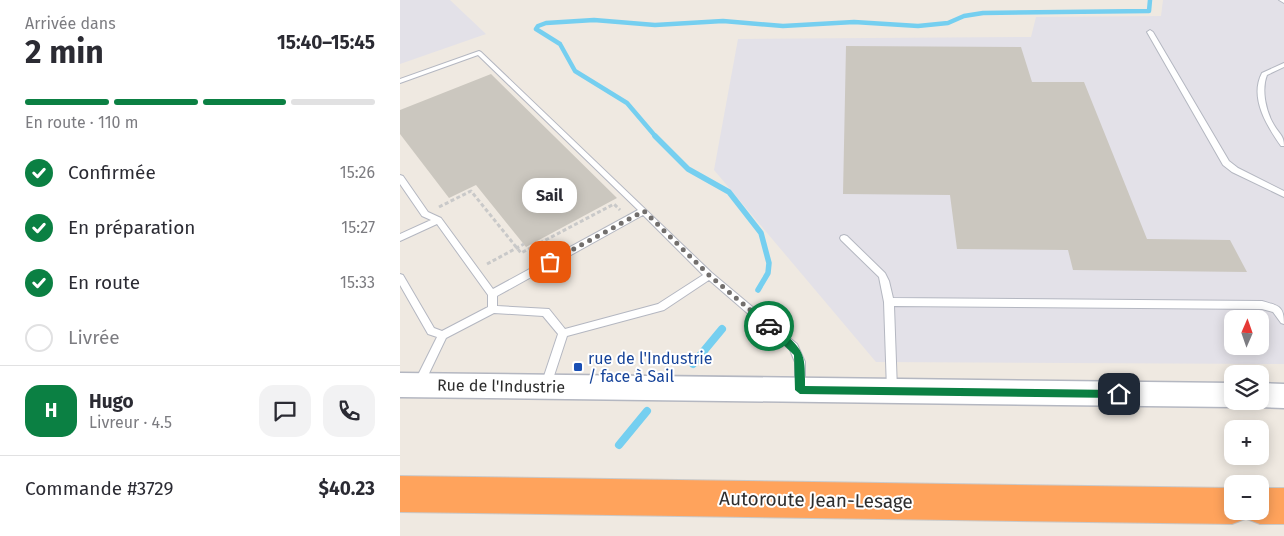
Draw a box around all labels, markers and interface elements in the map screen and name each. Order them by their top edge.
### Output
text: Arrivée dans [25,14,116,33]
text: 15:40–15:45 [277,31,375,54]
text: 2 min [25,33,104,71]
text: En route · 110 m [25,113,138,132]
icon: check [25,159,53,187]
text: Confirmée [68,161,156,184]
text: 15:26 [340,163,375,182]
callout: Sail [522,177,578,212]
text: Sail [536,186,563,205]
icon: check [25,214,53,242]
text: En préparation [68,216,195,239]
text: 15:27 [341,218,375,237]
pin [529,241,571,283]
icon: bag [536,248,564,276]
icon: check [25,269,53,297]
text: En route [68,271,140,294]
text: 15:33 [340,273,375,292]
courier [744,301,794,351]
north arrow [1224,310,1269,355]
map controls [1224,310,1269,520]
icon: car [755,312,783,340]
text: Livrée [68,326,120,349]
place label: rue de l'Industrie / face à Sail [588,349,713,386]
marker: rue de l'Industrie / face à Sail [572,361,584,373]
button: layers [1224,365,1269,410]
pin [1098,373,1140,415]
street label: Rue de l'Industrie [437,375,565,397]
icon: home [1105,380,1133,408]
button: chat [259,385,311,437]
button: phone [323,385,375,437]
text: Hugo [89,390,134,413]
text: H [45,399,57,422]
text: Livreur · 4.5 [89,413,172,432]
button: + [1224,420,1269,465]
button: − [1224,475,1269,520]
text: Commande #3729 [25,477,174,500]
text: $40.23 [319,477,375,500]
street label: Autoroute Jean-Lesage [719,487,913,513]

